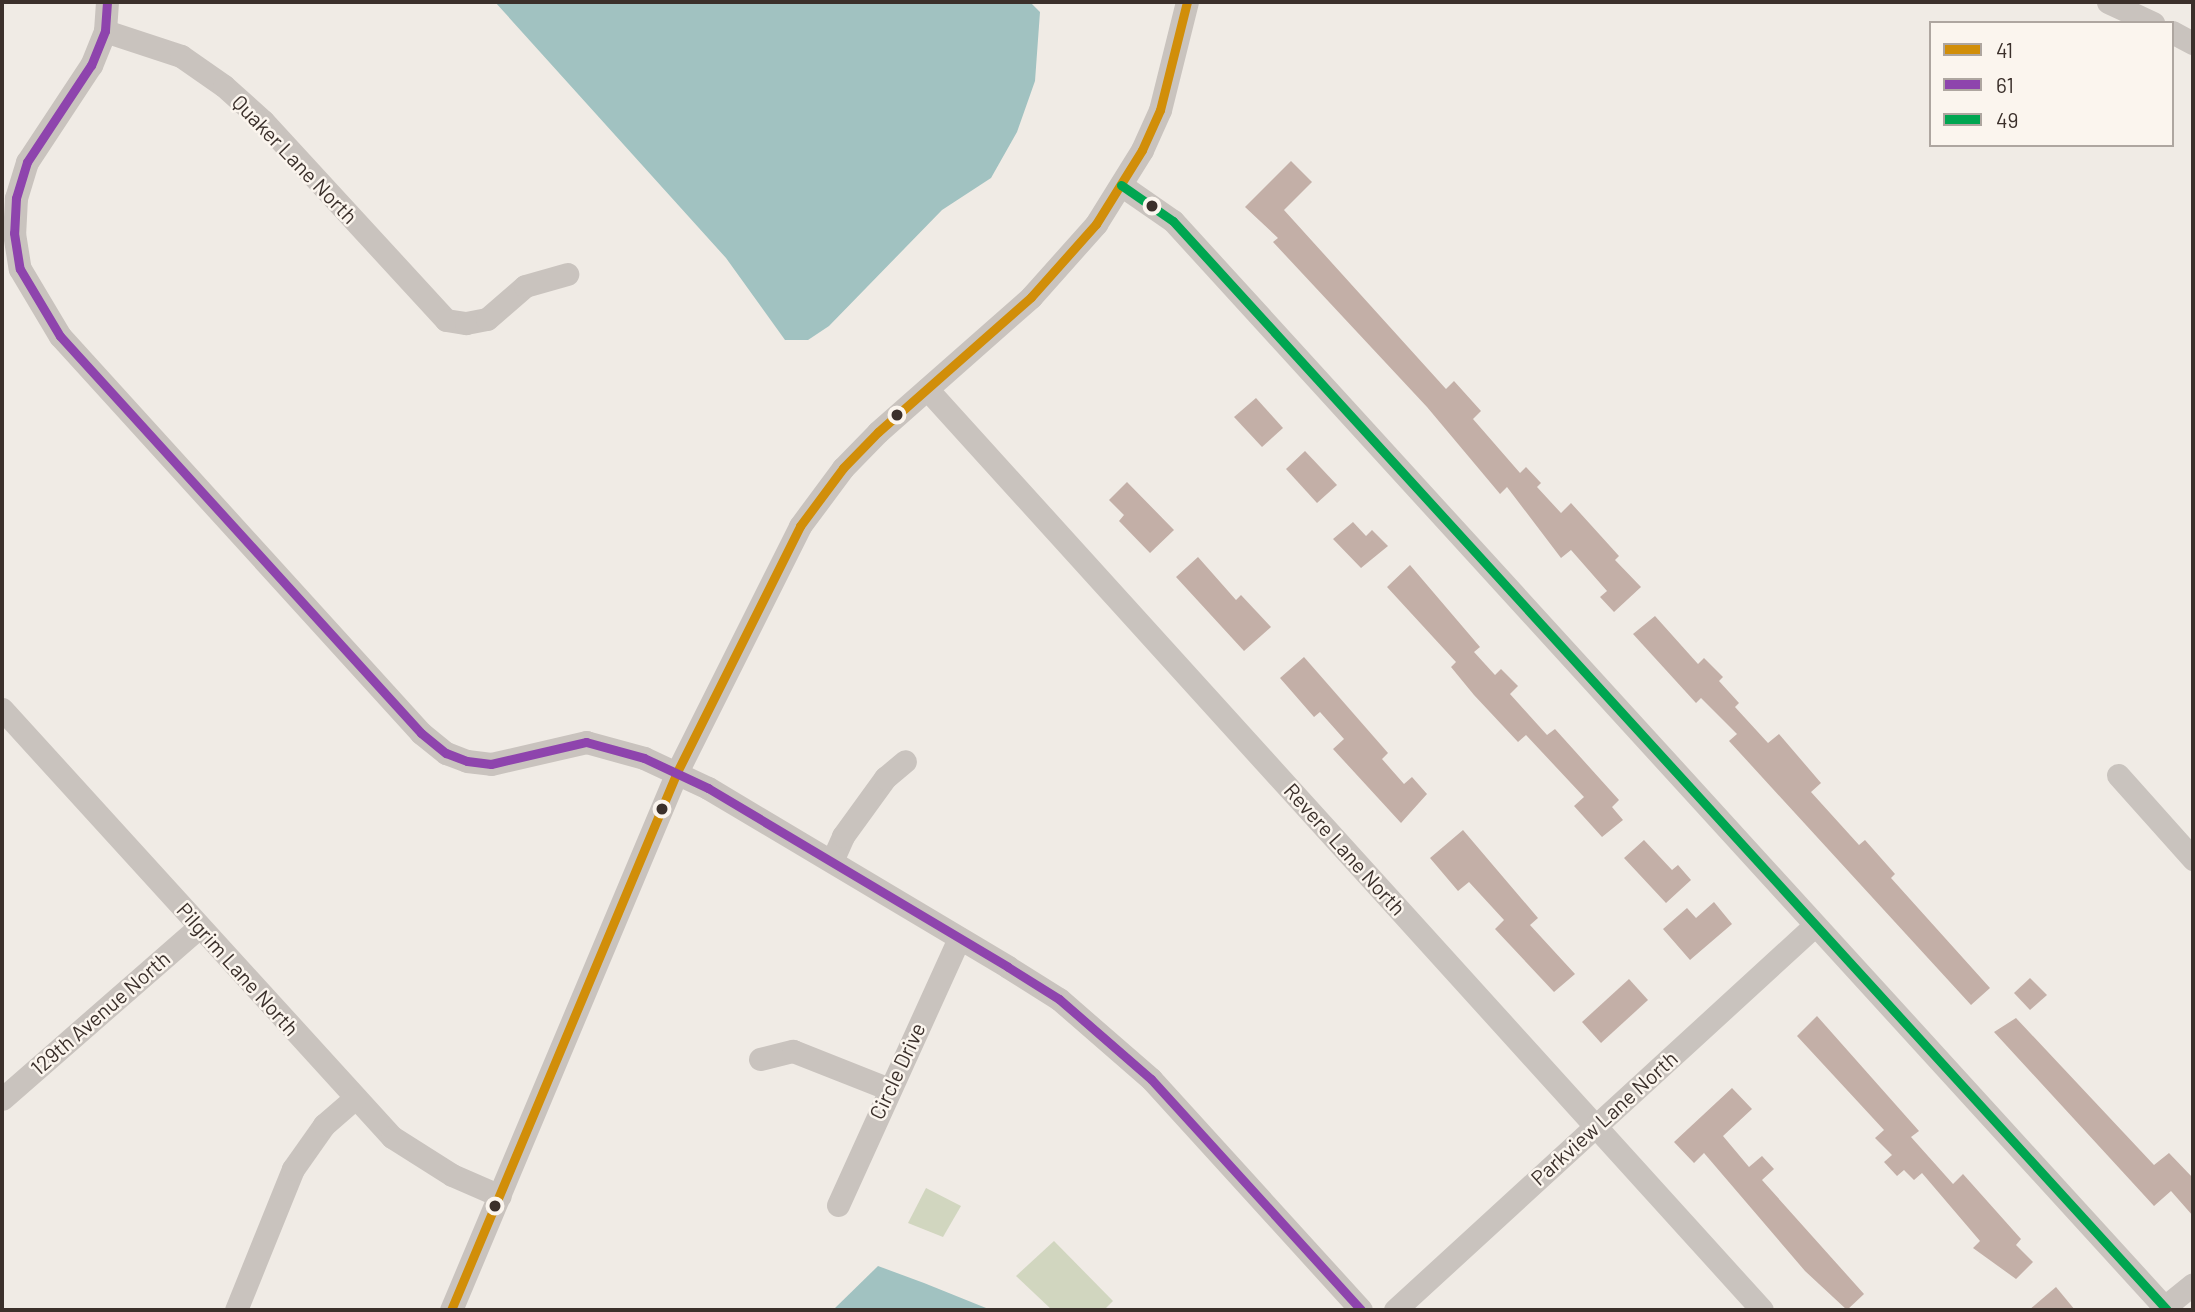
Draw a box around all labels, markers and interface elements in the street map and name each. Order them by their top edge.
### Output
legend [1929,21,2174,147]
text: 41 [1996,37,2013,62]
text: 61 [1996,72,2014,97]
street label: Quaker Lane North [227,89,363,229]
text: 49 [1996,107,2019,132]
unlabelled marker [1145,199,1159,213]
unlabelled marker [890,408,904,422]
street label: Revere Lane North [1279,778,1411,920]
unlabelled marker [655,802,669,816]
street label: Pilgrim Lane North [172,897,304,1041]
street label: 129th Avenue North [25,946,175,1080]
street label: Circle Drive [864,1019,930,1123]
street label: Parkview Lane North [1525,1046,1683,1190]
unlabelled marker [488,1199,502,1213]

